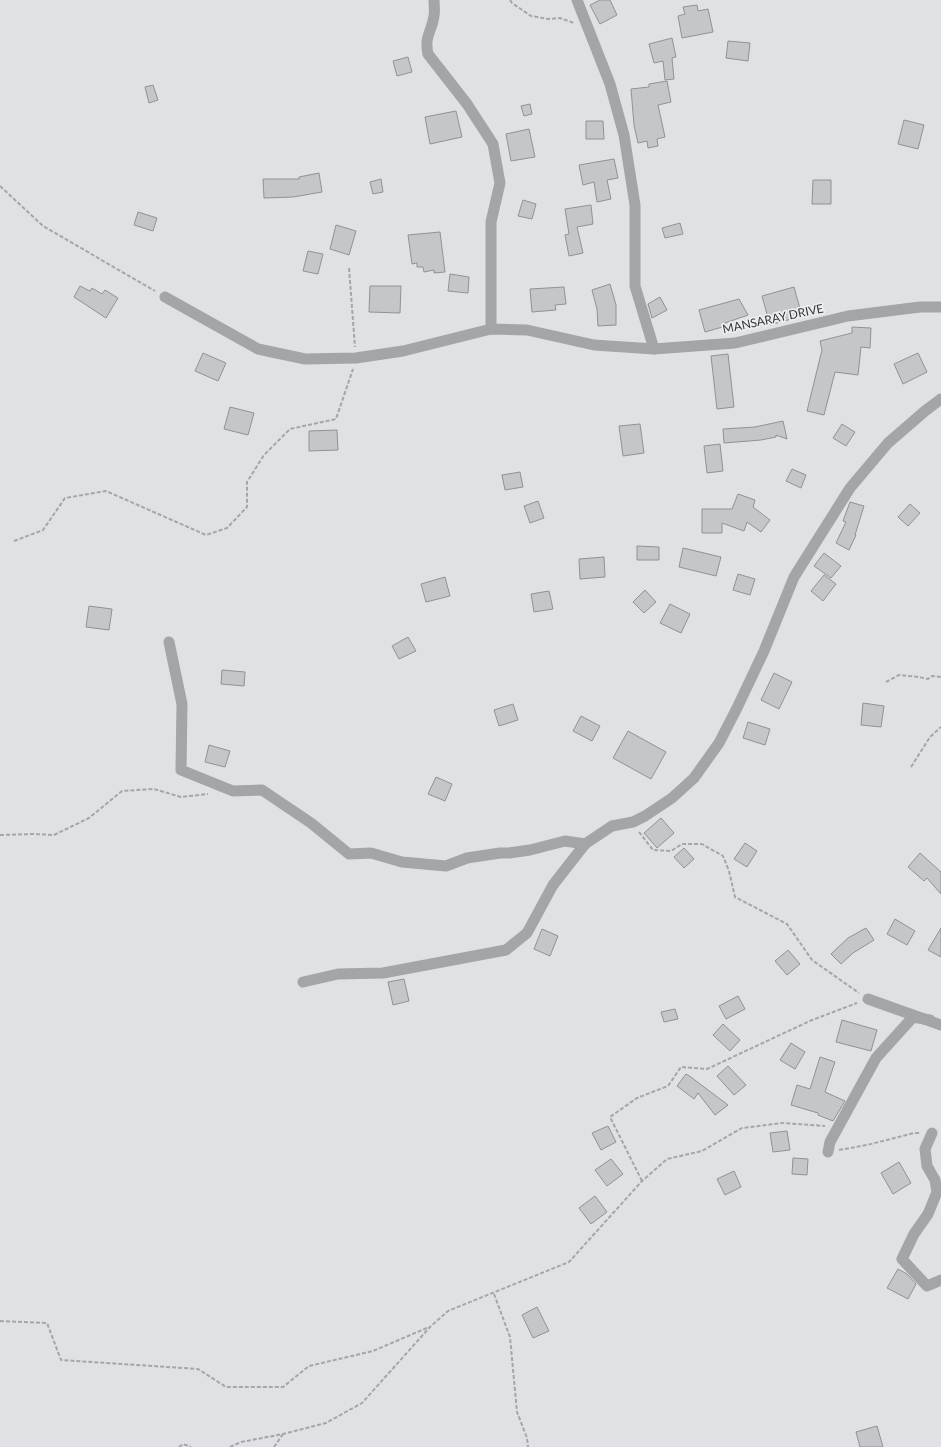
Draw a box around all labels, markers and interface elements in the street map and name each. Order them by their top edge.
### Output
street label: MANSARAY DRIVE [721,300,825,337]

